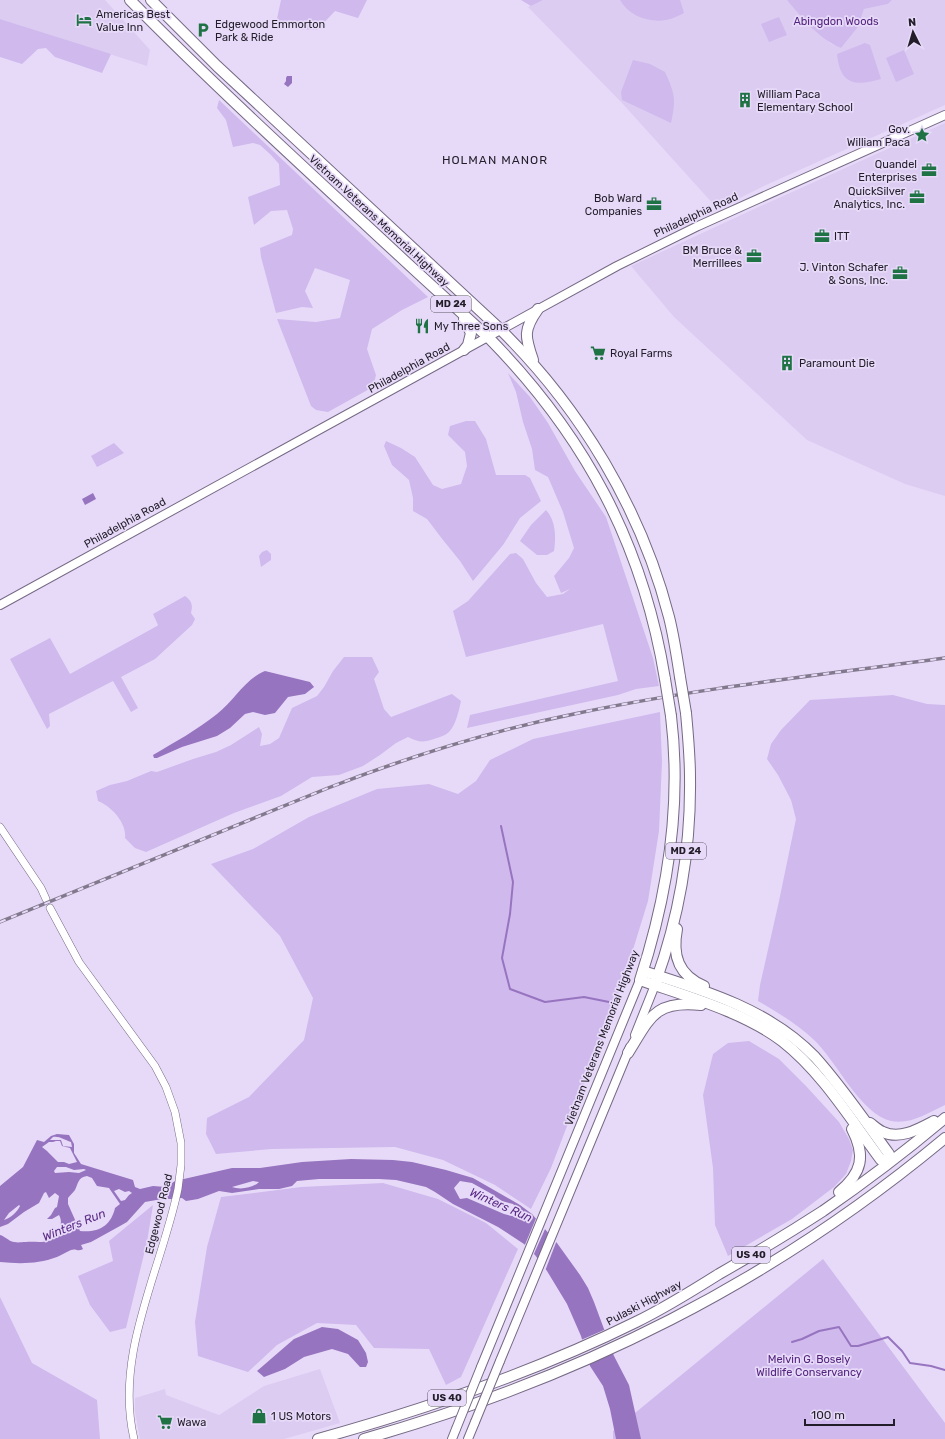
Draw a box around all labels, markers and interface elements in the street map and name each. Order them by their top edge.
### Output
place label: Americas Best Value Inn [96,8,171,34]
hotel icon: Americas Best Value Inn [75,11,93,29]
north arrow [893,12,933,52]
park label: Abingdon Woods [793,15,879,28]
text: N [908,16,917,29]
place label: Edgewood Emmorton Park & Ride [215,18,325,44]
parking icon: Edgewood Emmorton Park & Ride [194,21,212,39]
place label: William Paca Elementary School [757,88,853,114]
building icon: William Paca Elementary School [736,91,754,109]
place label: Gov. William Paca [847,123,910,149]
place icon: Gov. William Paca [913,126,931,144]
street label: Vietnam Veterans Memorial Highway [306,152,452,290]
district label: HOLMAN MANOR [442,153,548,167]
place label: Quandel Enterprises [858,158,917,184]
office icon: Quandel Enterprises [920,161,938,179]
place label: QuickSilver Analytics, Inc. [834,185,906,211]
office icon: QuickSilver Analytics, Inc. [908,188,926,206]
street label: Philadelphia Road [652,190,740,240]
place label: Bob Ward Companies [585,192,642,218]
office icon: Bob Ward Companies [645,195,663,213]
office icon: ITT [813,227,831,245]
place label: ITT [834,230,850,243]
place label: BM Bruce & Merrillees [683,244,742,270]
office icon: BM Bruce & Merrillees [745,247,763,265]
place label: J. Vinton Schafer & Sons, Inc. [800,261,889,287]
office icon: J. Vinton Schafer & Sons, Inc. [891,264,909,282]
road number: MD 24 [431,296,471,312]
restaurant icon: My Three Sons [413,317,431,335]
place label: My Three Sons [434,320,509,333]
street label: Philadelphia Road [366,340,452,396]
supermarket icon: Royal Farms [589,344,607,362]
place label: Royal Farms [610,347,673,360]
building icon: Paramount Die [778,354,796,372]
place label: Paramount Die [799,357,875,370]
street label: Philadelphia Road [82,495,168,551]
road number: MD 24 [666,843,706,859]
street label: Vietnam Veterans Memorial Highway [562,948,642,1128]
street label: Edgewood Road [143,1172,175,1256]
water label: Winters Run [468,1185,534,1225]
water label: Winters Run [40,1206,108,1244]
road number: US 40 [732,1247,770,1263]
street label: Pulaski Highway [604,1278,684,1328]
park label: Melvin G. Bosely Wildlife Conservancy [756,1353,862,1379]
road number: US 40 [428,1390,466,1406]
scale bar [805,1401,894,1427]
shop icon: 1 US Motors [250,1407,268,1425]
text: 100 m [811,1408,845,1422]
place label: 1 US Motors [271,1410,331,1423]
supermarket icon: Wawa [156,1413,174,1431]
place label: Wawa [177,1416,206,1429]

